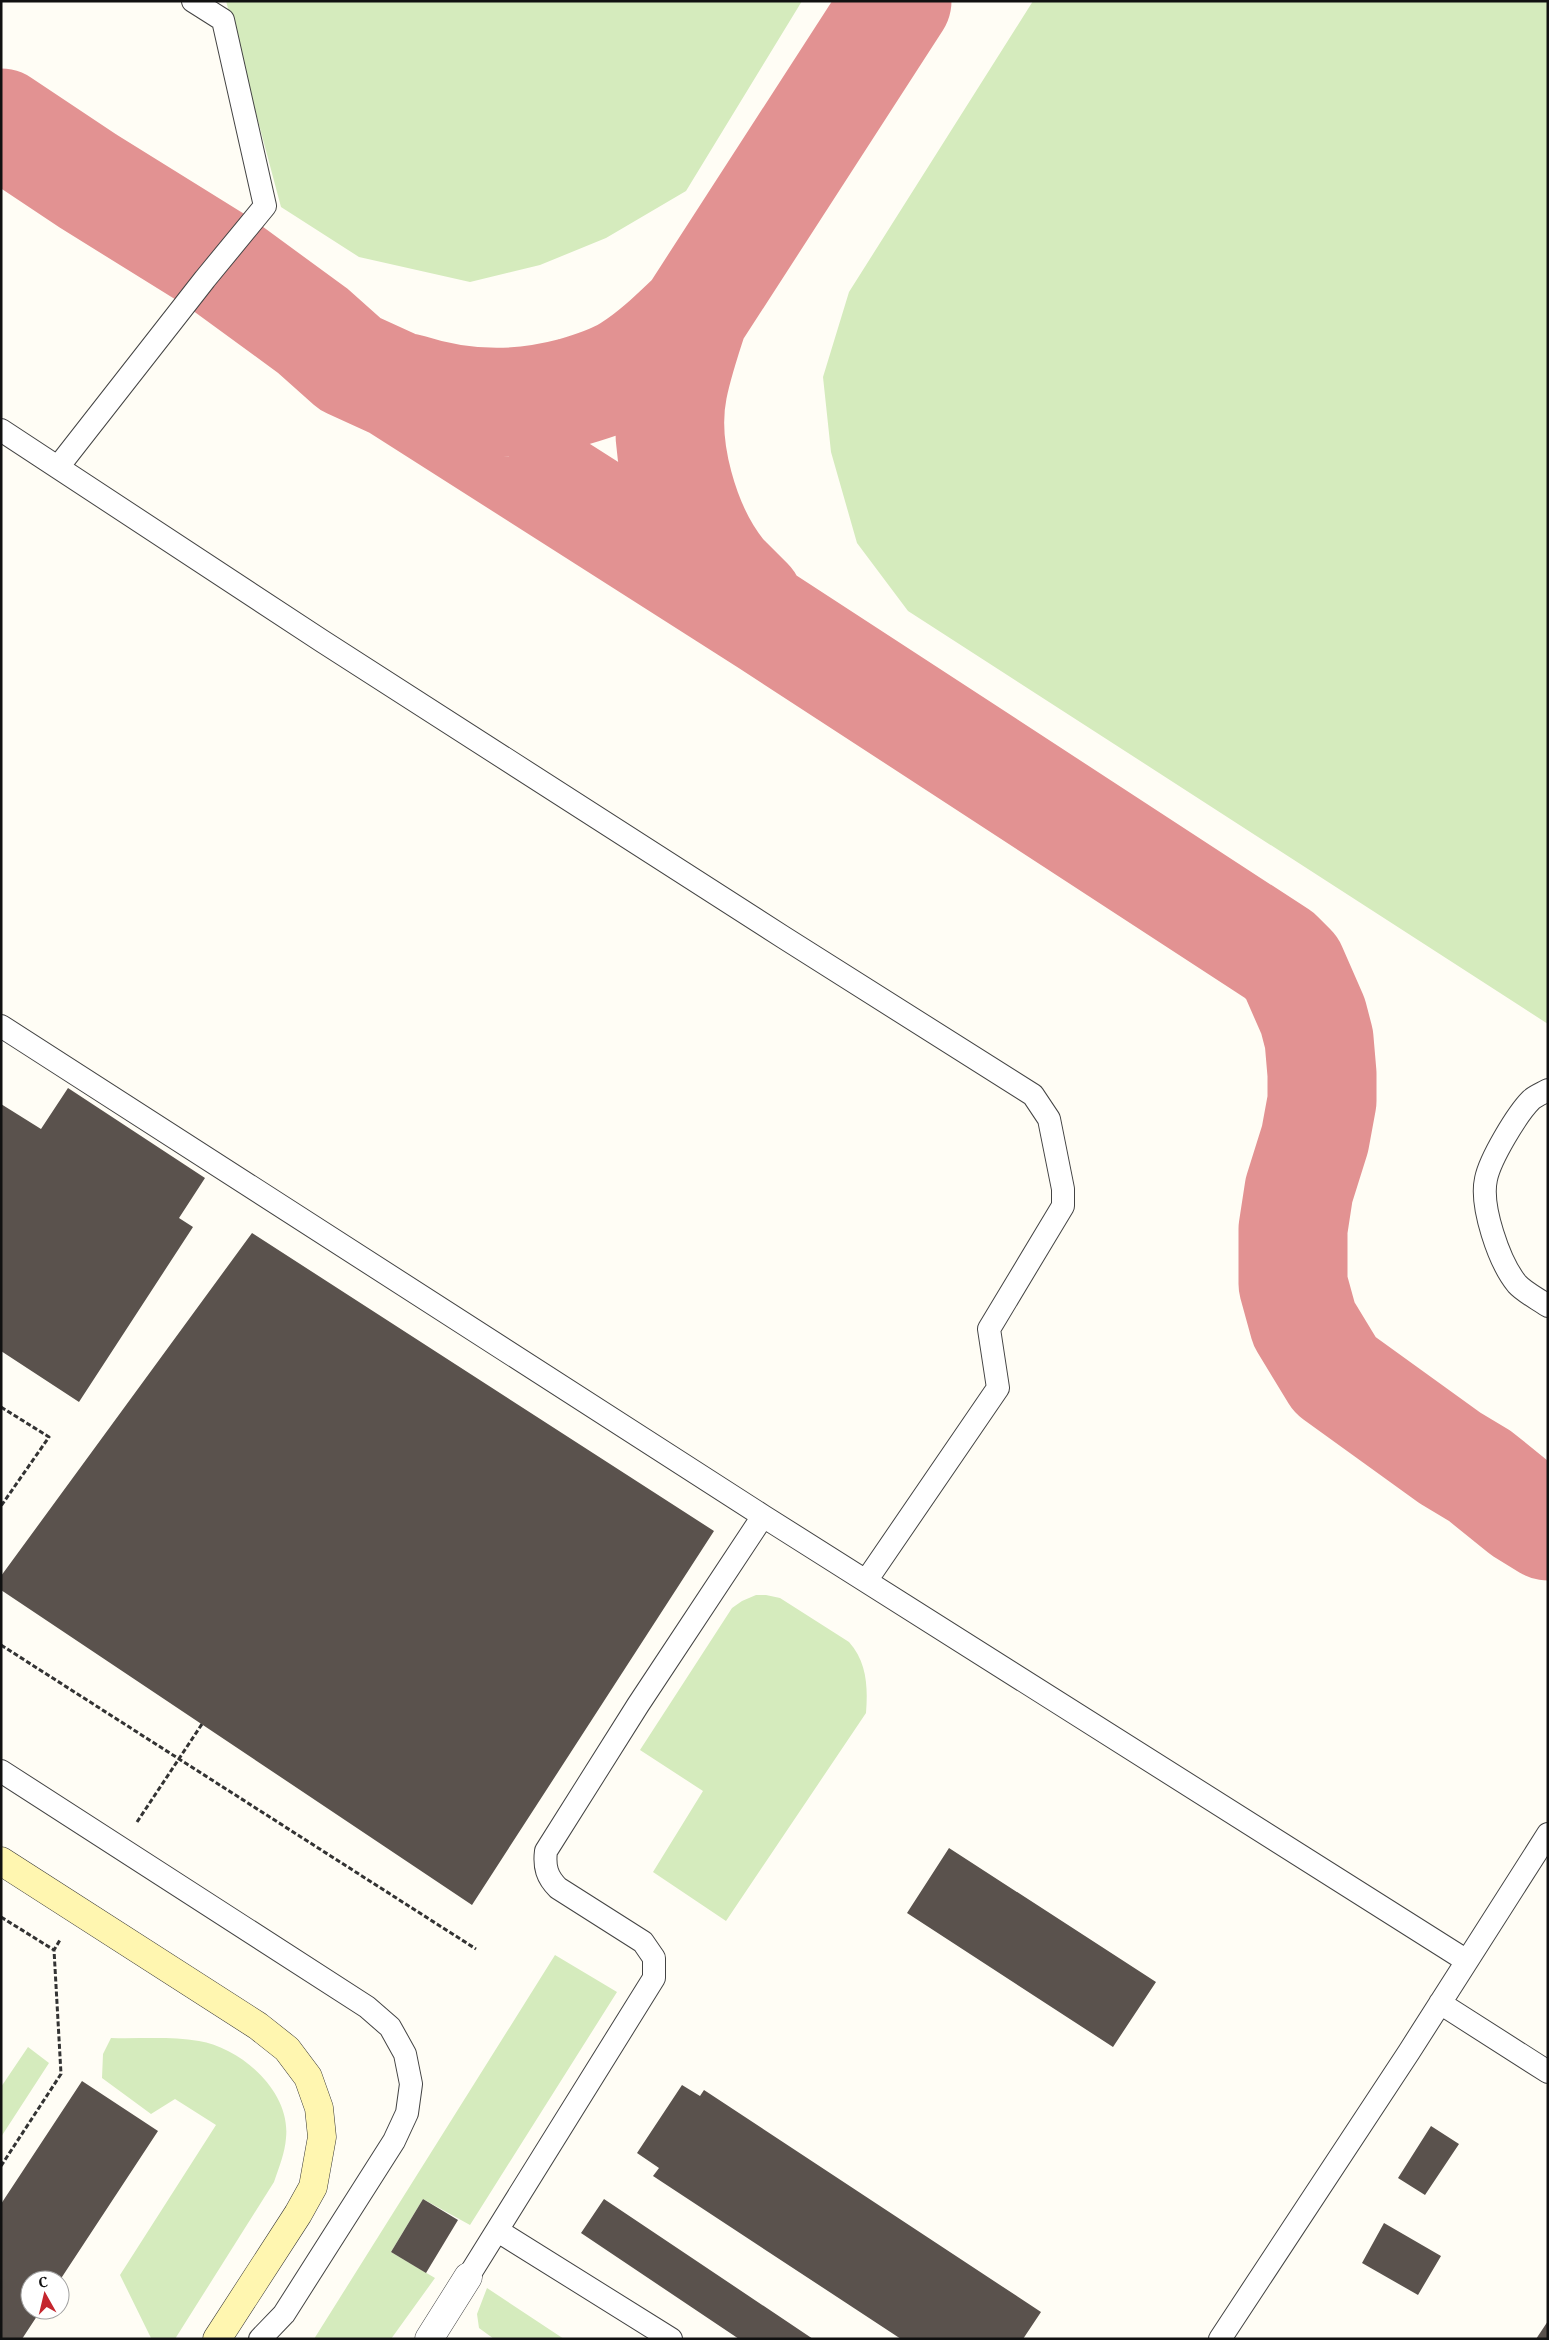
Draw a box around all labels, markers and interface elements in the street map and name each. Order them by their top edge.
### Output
north arrow [20,2270,70,2320]
text: С [37,2272,49,2292]

